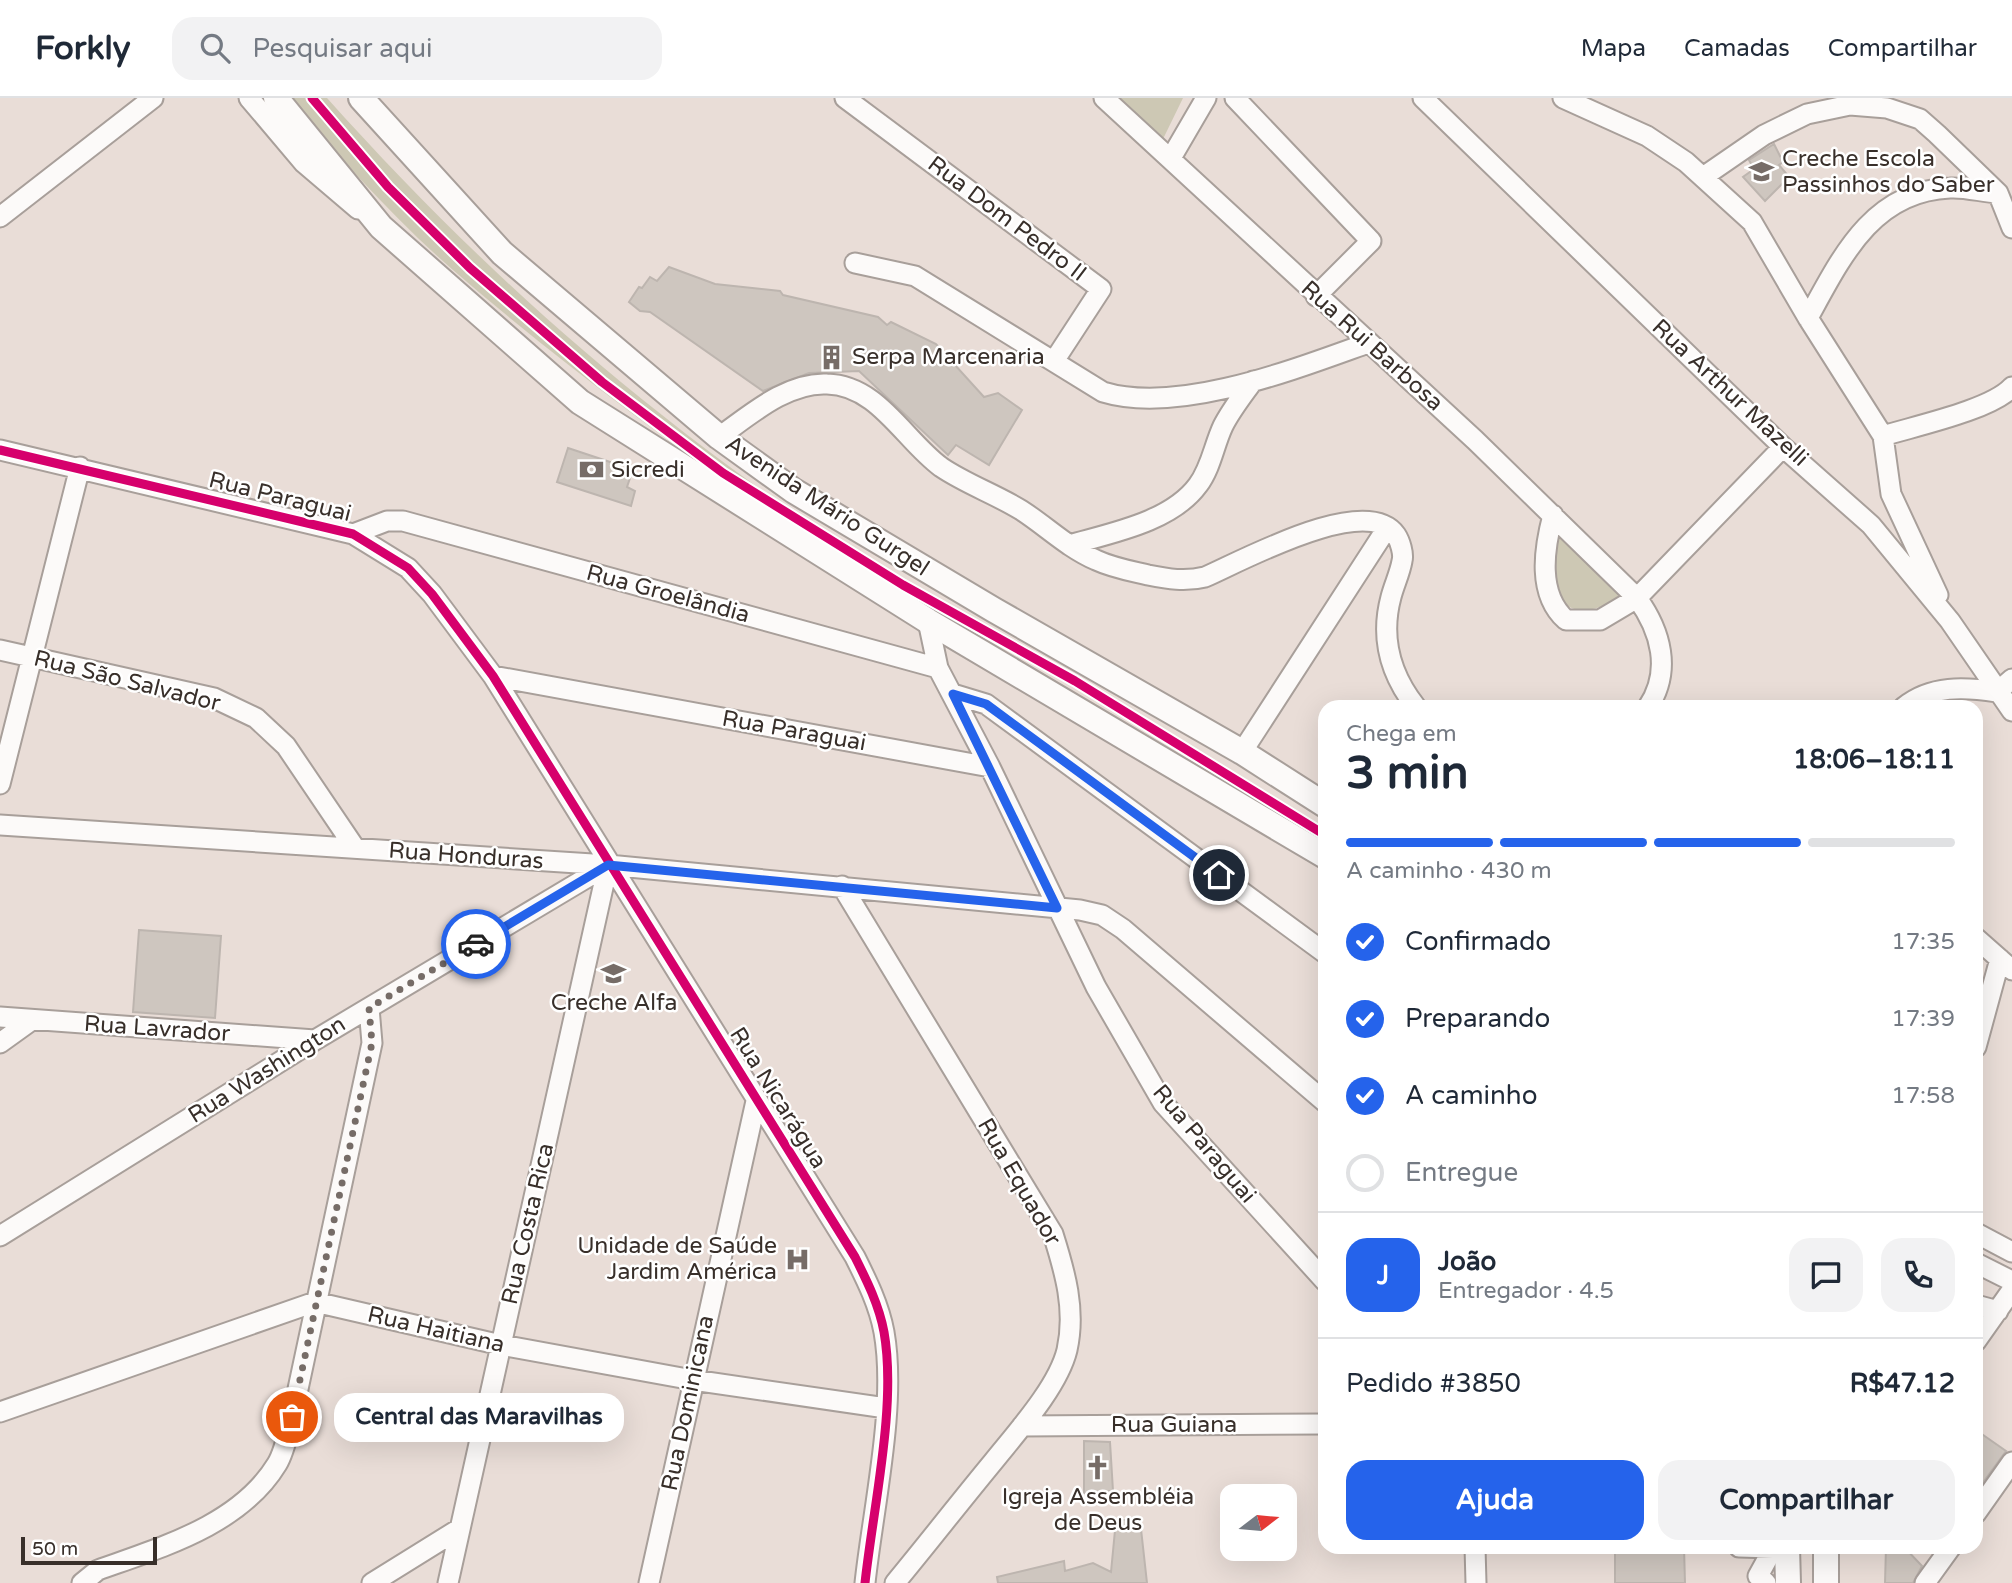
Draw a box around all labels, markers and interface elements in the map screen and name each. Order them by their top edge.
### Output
search box [172,17,662,80]
text: Forkly [35,29,130,68]
icon: search [196,29,234,67]
text: Pesquisar aqui [252,33,433,64]
text: Mapa [1581,34,1646,63]
text: Camadas [1684,34,1790,63]
text: Compartilhar [1828,34,1977,63]
place label: Creche Escola Passinhos do Saber [1782,145,1995,199]
street label: Rua Dom Pedro II [922,150,1092,288]
school or university icon: Creche Escola Passinhos do Saber [1748,158,1776,186]
street label: Rua Rui Barbosa [1295,275,1449,417]
street label: Rua Arthur Mazelli [1646,313,1814,473]
building icon: Serpa Marcenaria [818,343,846,371]
place label: Serpa Marcenaria [852,343,1045,371]
street label: Avenida Mário Gurgel [720,430,934,582]
bank icon: Sicredi [577,456,605,484]
place label: Sicredi [611,456,685,484]
street label: Rua Paraguai [206,466,354,528]
street label: Rua Groelândia [583,559,753,629]
street label: Rua São Salvador [31,644,223,718]
street label: Rua Paraguai [720,705,868,757]
text: Chega em [1346,720,1457,748]
text: 18:06–18:11 [1793,744,1955,775]
text: 3 min [1346,746,1469,801]
street label: Rua Honduras [387,837,545,875]
pin [1189,845,1249,905]
icon: home [1200,856,1238,894]
text: A caminho · 430 m [1346,857,1552,885]
courier [441,909,511,979]
icon: check [1346,923,1384,961]
icon: car [457,925,495,963]
text: Confirmado [1405,926,1551,957]
text: 17:35 [1891,928,1955,956]
school or university icon: Creche Alfa [600,959,628,987]
place label: Creche Alfa [551,989,677,1017]
icon: check [1346,1000,1384,1038]
text: Preparando [1405,1003,1550,1034]
text: 17:39 [1891,1005,1955,1033]
street label: Rua Lavrador [83,1010,231,1048]
street label: Rua Washington [183,1010,351,1130]
street label: Rua Nicarágua [723,1022,833,1174]
icon: check [1346,1077,1384,1115]
street label: Rua Paraguai [1146,1079,1262,1209]
text: A caminho [1405,1080,1537,1111]
text: 17:58 [1891,1082,1955,1110]
street label: Rua Equador [971,1113,1067,1251]
street label: Rua Costa Rica [496,1141,560,1307]
text: Entregue [1405,1157,1518,1188]
place label: Unidade de Saúde Jardim América [577,1232,777,1286]
button: chat [1789,1238,1863,1312]
button: phone [1881,1238,1955,1312]
hospital icon: Unidade de Saúde Jardim América [783,1245,811,1273]
text: João [1438,1246,1496,1277]
text: J [1377,1260,1389,1291]
text: Entregador · 4.5 [1438,1277,1614,1305]
street label: Rua Haitiana [365,1301,507,1359]
street label: Rua Dominicana [656,1313,720,1493]
text: Pedido #3850 [1346,1368,1521,1399]
text: R$47.12 [1850,1368,1955,1399]
pin [262,1387,322,1447]
callout: Central das Maravilhas [334,1392,624,1442]
icon: bag [273,1398,311,1436]
text: Central das Maravilhas [355,1403,603,1431]
street label: Rua Guiana [1111,1411,1237,1439]
church icon: Igreja Assembléia de Deus [1084,1453,1112,1481]
button: Ajuda [1346,1460,1644,1540]
button: Compartilhar [1658,1460,1955,1540]
place label: Igreja Assembléia de Deus [1002,1483,1194,1537]
north arrow [1220,1484,1297,1561]
map controls [1220,1484,1297,1561]
scale bar [21,1534,158,1566]
text: 50 m [32,1538,78,1560]

